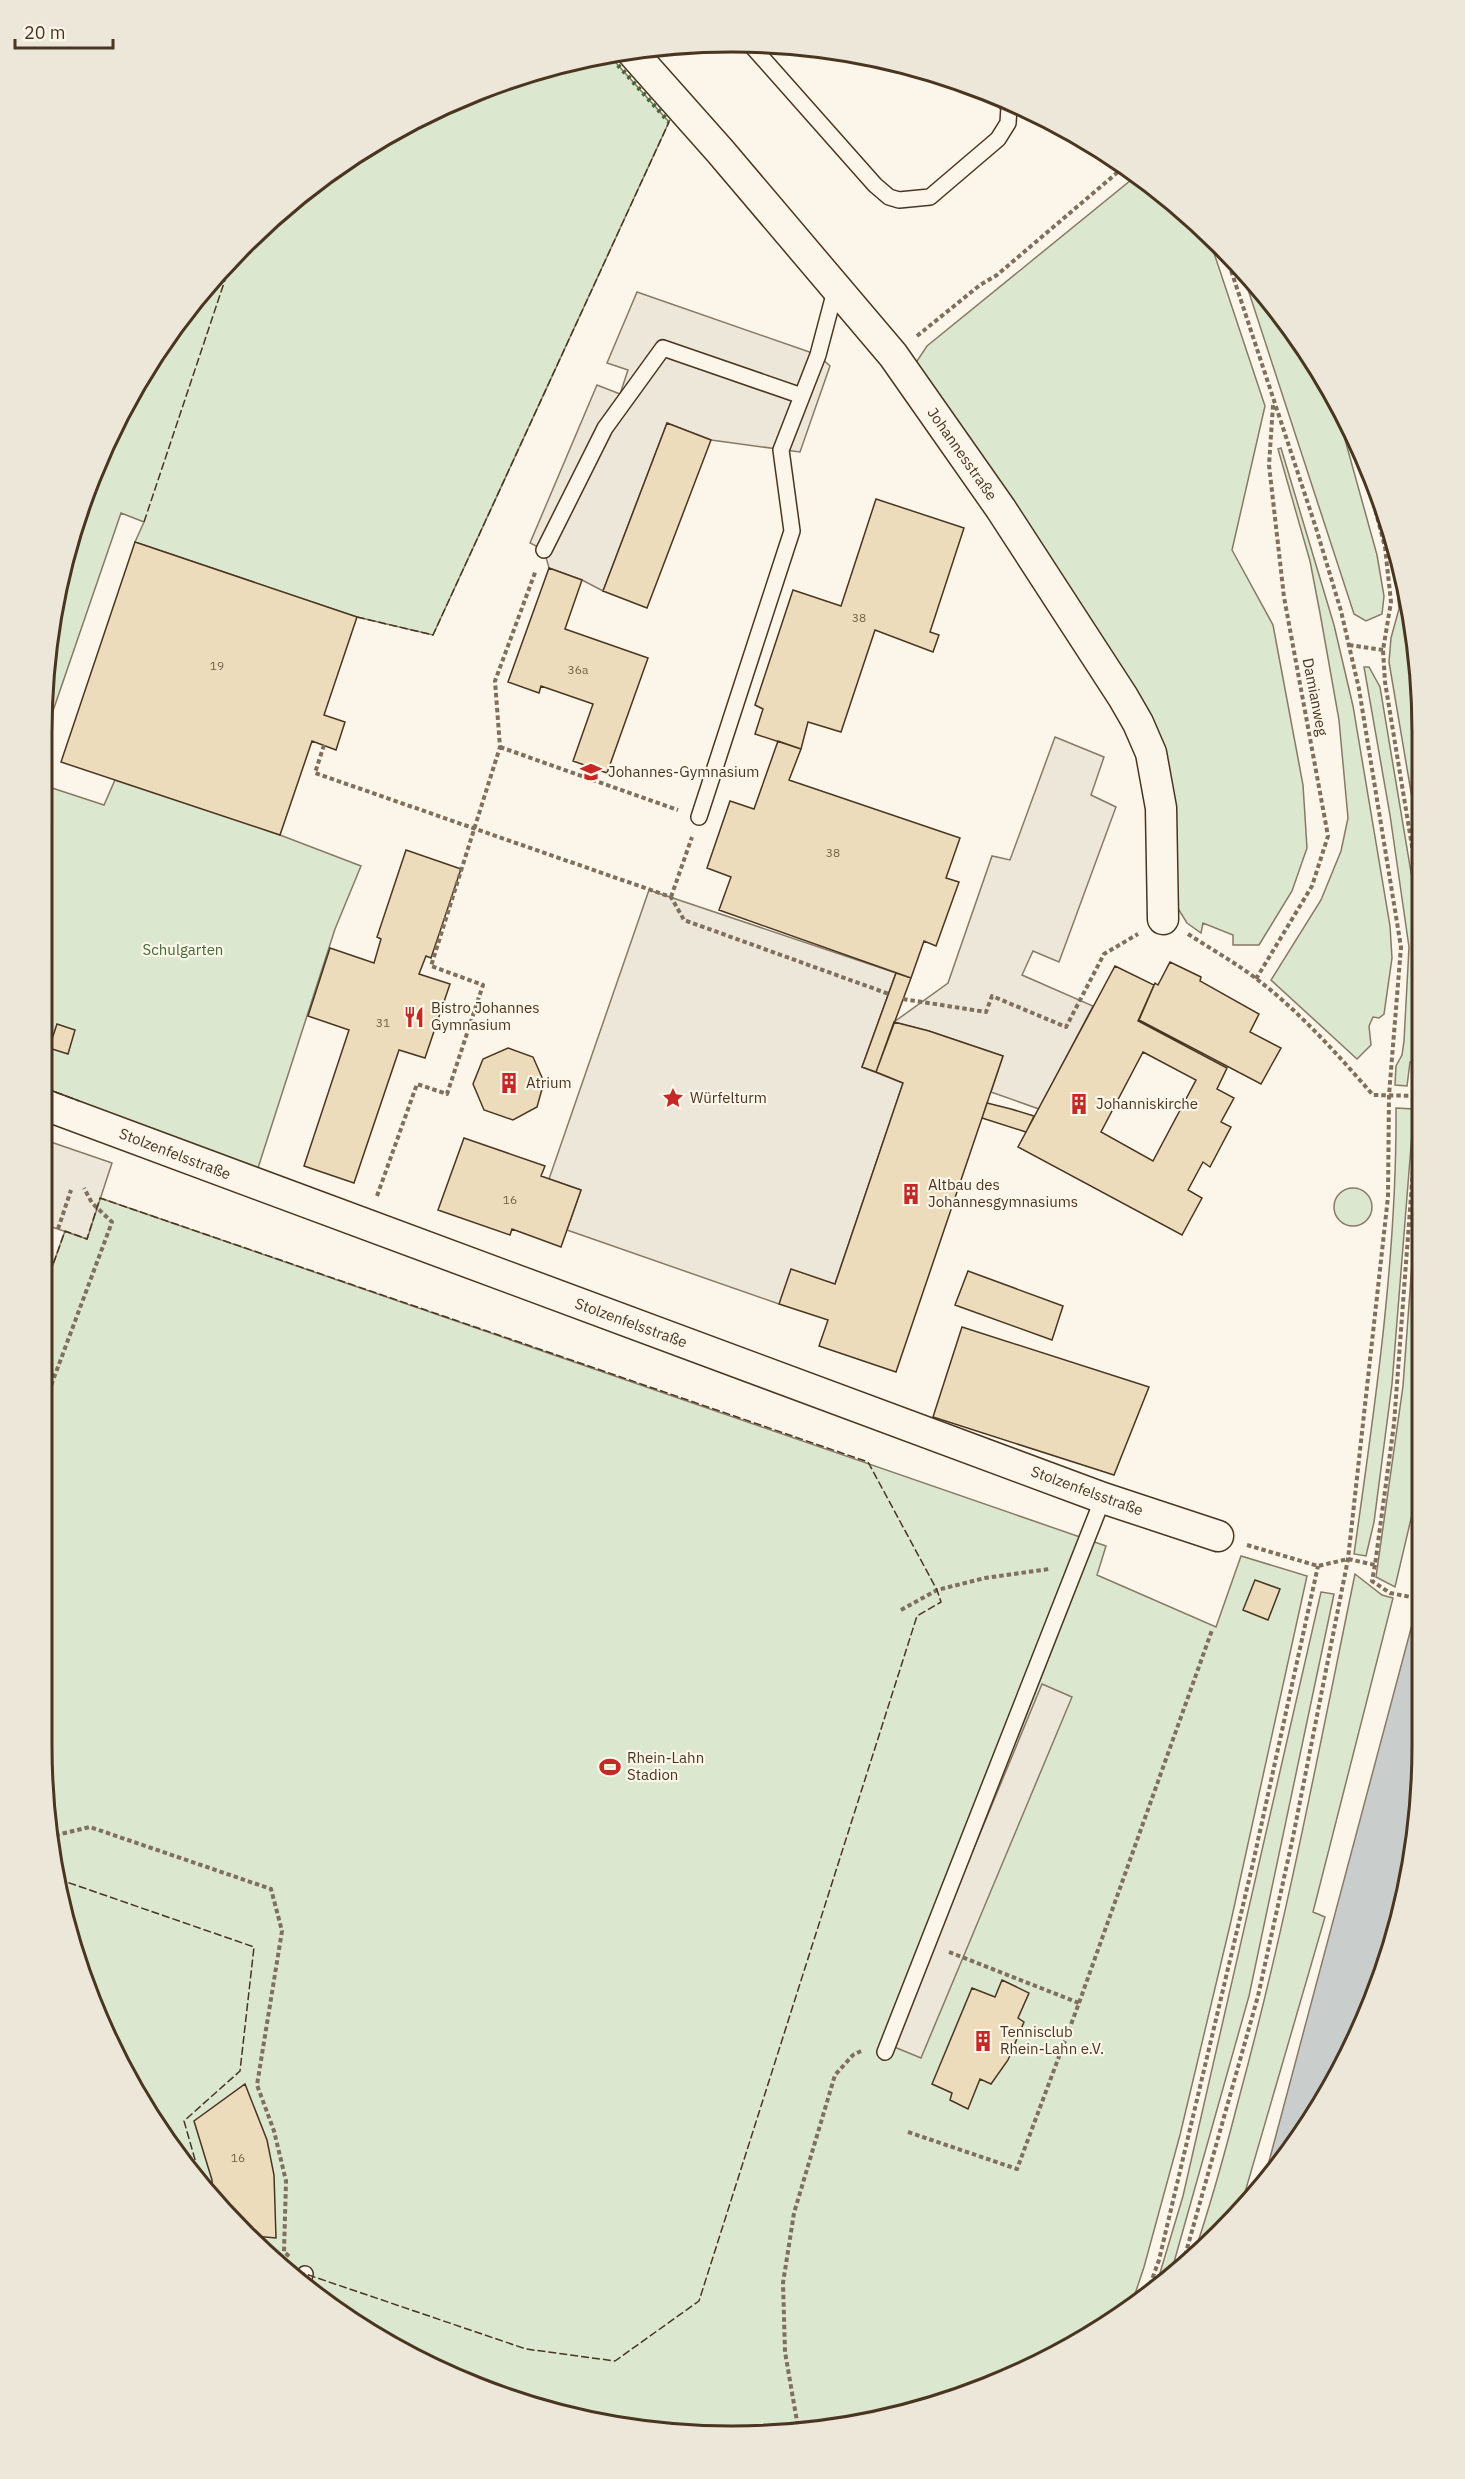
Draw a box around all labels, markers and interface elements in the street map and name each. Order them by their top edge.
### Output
scale bar [15,12,112,50]
text: 20 m [24,21,66,44]
street label: Johannesstraße [923,404,1001,504]
house number: 38 [852,610,866,625]
street label: Damianweg [1299,656,1332,738]
house number: 19 [210,658,224,673]
house number: 36a [568,662,589,677]
school or university icon: Johannes-Gymnasium [579,760,603,784]
place label: Johannes-Gymnasium [608,762,759,781]
house number: 38 [826,845,840,860]
park label: Schulgarten [143,940,223,959]
place label: Bistro Johannes Gymnasium [431,998,540,1034]
restaurant icon: Bistro Johannes Gymnasium [402,1005,426,1029]
house number: 31 [376,1015,390,1030]
building icon: Atrium [497,1071,521,1095]
place label: Atrium [526,1073,572,1092]
place icon: Würfelturm [661,1086,685,1110]
place label: Würfelturm [690,1088,767,1107]
building icon: Johanniskirche [1067,1092,1091,1116]
place label: Johanniskirche [1096,1094,1198,1113]
street label: Stolzenfelsstraße [117,1124,234,1184]
place label: Altbau des Johannesgymnasiums [928,1175,1078,1211]
building icon: Altbau des Johannesgymnasiums [899,1182,923,1206]
house number: 16 [503,1192,517,1207]
street label: Stolzenfelsstraße [572,1293,690,1352]
street label: Stolzenfelsstraße [1028,1461,1146,1520]
place label: Rhein-Lahn Stadion [627,1748,704,1784]
sports icon: Rhein-Lahn Stadion [598,1755,622,1779]
place label: Tennisclub Rhein-Lahn e.V. [1000,2022,1104,2058]
building icon: Tennisclub Rhein-Lahn e.V. [971,2029,995,2053]
house number: 16 [231,2150,245,2165]

